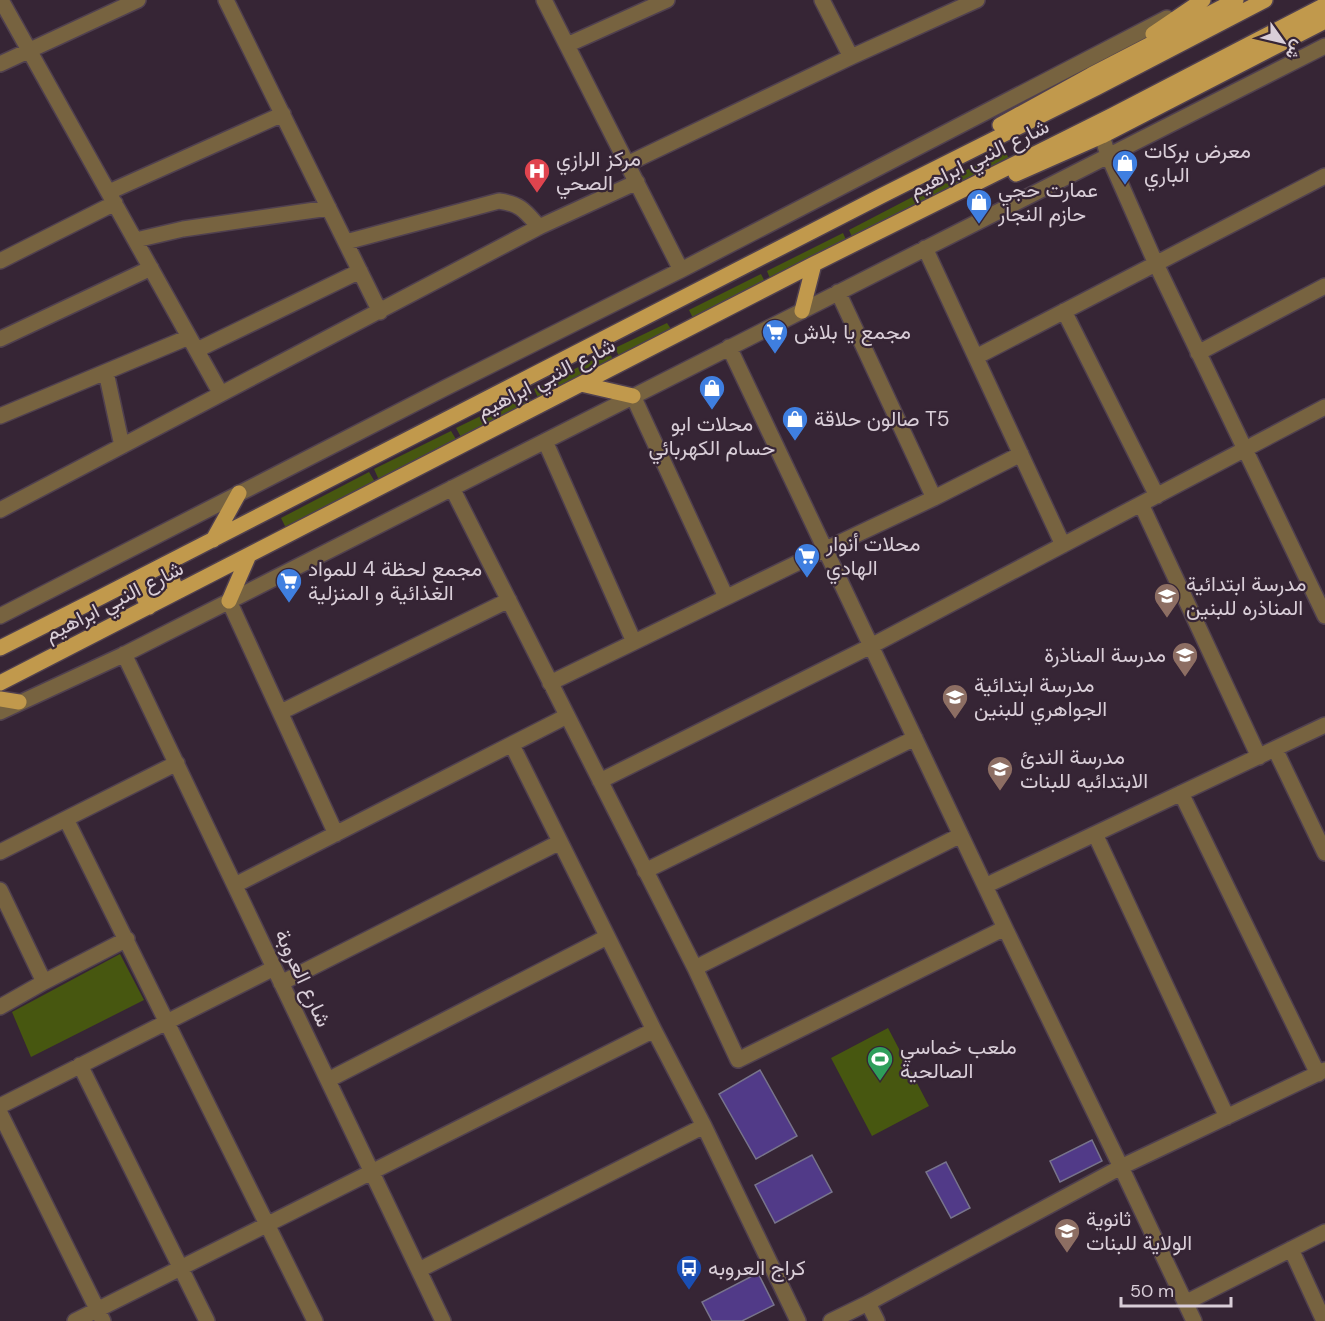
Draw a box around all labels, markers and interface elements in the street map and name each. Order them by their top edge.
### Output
north arrow [1253,12,1313,72]
text: ش [1281,36,1309,64]
street label: شارع النبي ابراهيم [904,112,1055,207]
place label: معرض بركات الباري [1144,137,1251,192]
place label: مركز الرازي الصحي [556,145,641,200]
shop icon: معرض بركات الباري [1110,148,1140,186]
hospital icon: مركز الرازي الصحي [522,156,552,194]
place label: عمارت حجي حازم النجار [997,176,1098,228]
shop icon: عمارت حجي حازم النجار [964,187,994,225]
supermarket icon: مجمع يا بلاش [760,317,790,355]
place label: مجمع يا بلاش [794,318,911,346]
street label: شارع النبي ابراهيم [472,331,622,428]
shop icon: محلات ابو حسام الكهربائي [697,373,727,411]
shop icon: صالون حلاقة T5 [780,404,810,442]
place label: صالون حلاقة T5 [814,405,950,433]
place label: محلات ابو حسام الكهربائي [649,410,775,465]
place label: محلات أنوار الهادي [825,530,920,585]
supermarket icon: محلات أنوار الهادي [792,541,822,579]
street label: شارع النبي ابراهيم [40,554,190,651]
place label: مجمع لحظة 4 للمواد الغذائية و المنزلية [308,555,482,607]
supermarket icon: مجمع لحظة 4 للمواد الغذائية و المنزلية [274,566,304,604]
place label: مدرسة ابتدائية المناذره للبنين [1186,570,1307,622]
school or university icon: مدرسة ابتدائية المناذره للبنين [1152,581,1182,619]
school or university icon: مدرسة المناذرة [1170,640,1200,678]
place label: مدرسة المناذرة [1044,641,1166,669]
place label: مدرسة ابتدائية الجواهري للبنين [974,671,1107,726]
school or university icon: مدرسة ابتدائية الجواهري للبنين [940,682,970,720]
place label: مدرسة الندئ الابتدائيه للبنات [1020,743,1148,795]
school or university icon: مدرسة الندئ الابتدائيه للبنات [985,754,1015,792]
street label: شارع العروبة [268,925,338,1031]
place label: ملعب خماسي الصالحية [900,1033,1017,1085]
sports icon: ملعب خماسي الصالحية [865,1044,895,1082]
place label: ثانوية الولاية للبنات [1086,1205,1192,1257]
school or university icon: ثانوية الولاية للبنات [1052,1216,1082,1254]
bus stop icon: كراج العروبه [674,1253,704,1291]
place label: كراج العروبه [708,1254,806,1282]
scale bar [1121,1270,1230,1308]
text: 50 m [1130,1279,1174,1303]

